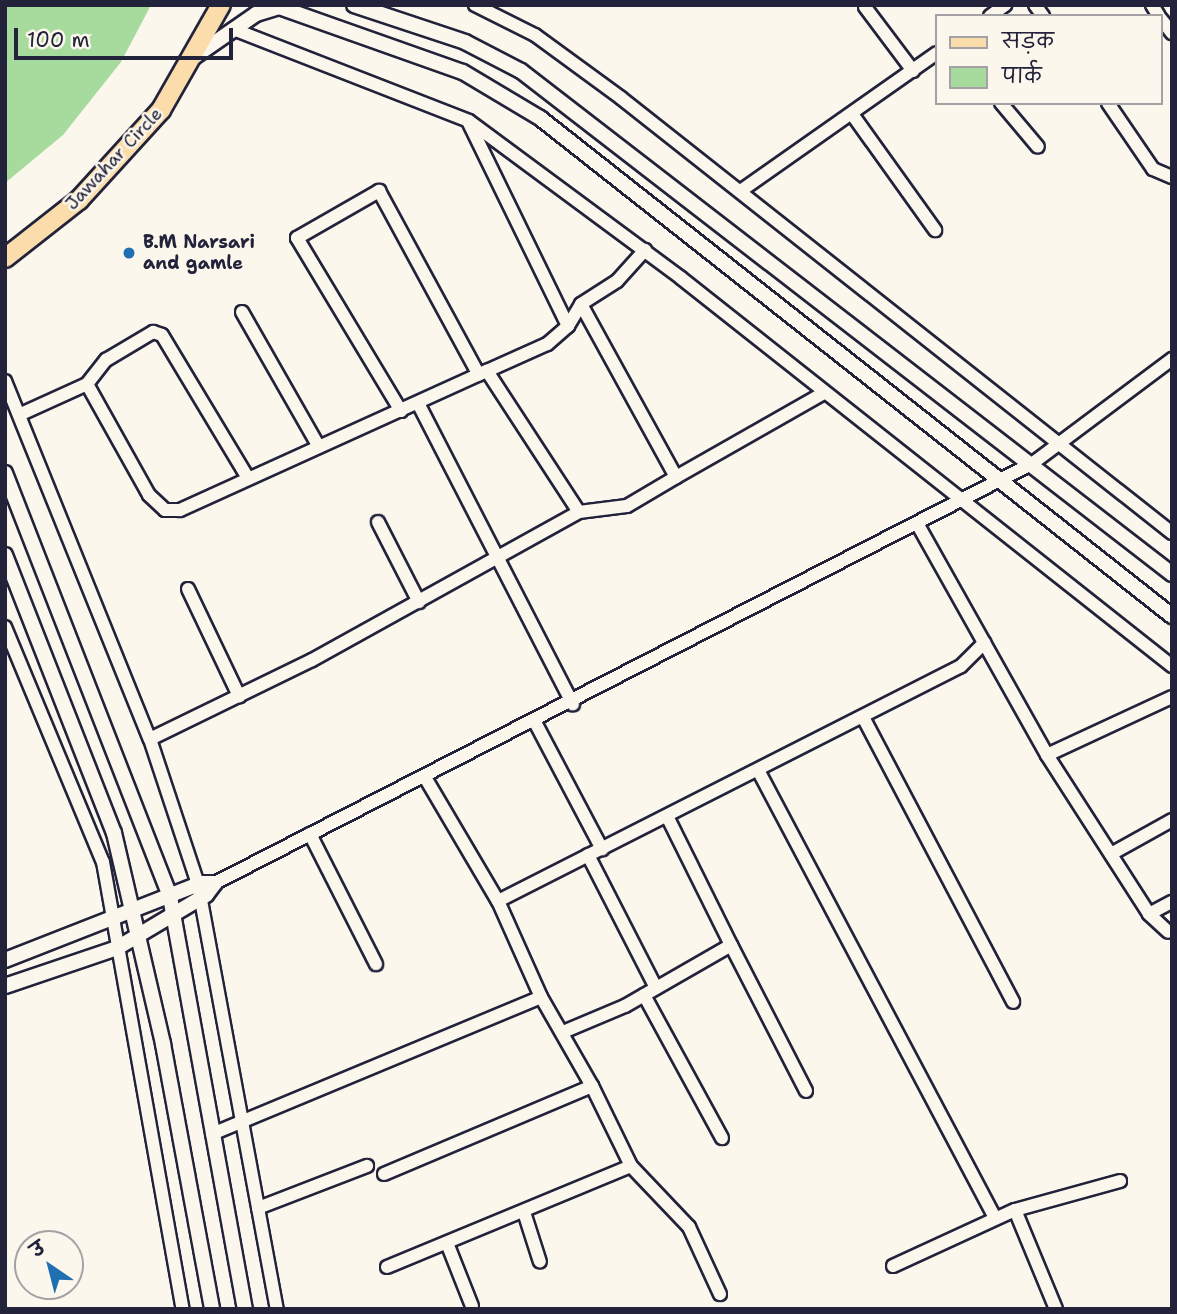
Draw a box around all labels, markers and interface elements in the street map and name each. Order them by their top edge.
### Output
scale bar [18,14,236,58]
legend [936,14,1163,105]
text: 100 m [27,26,90,54]
text: सड़क [1002,27,1054,55]
text: पार्क [1002,62,1042,90]
street label: Jawahar Circle [61,103,167,215]
place label: B.M Narsari and gamle [143,232,255,274]
marker: B.M Narsari and gamle [121,245,137,261]
north arrow [14,1230,84,1300]
text: उ [25,1235,50,1263]

